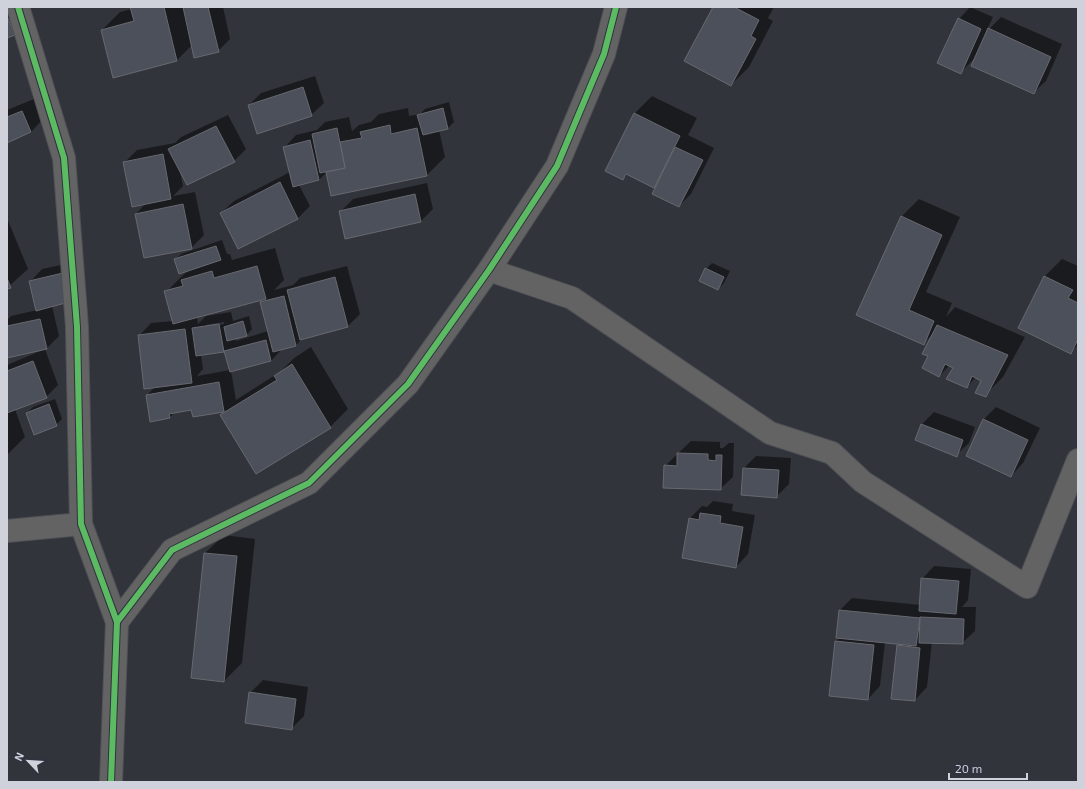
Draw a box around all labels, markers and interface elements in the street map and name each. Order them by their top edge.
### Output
north arrow [8,741,48,781]
text: N [11,750,26,763]
scale bar [949,755,1027,781]
text: 20 m [955,761,982,775]

